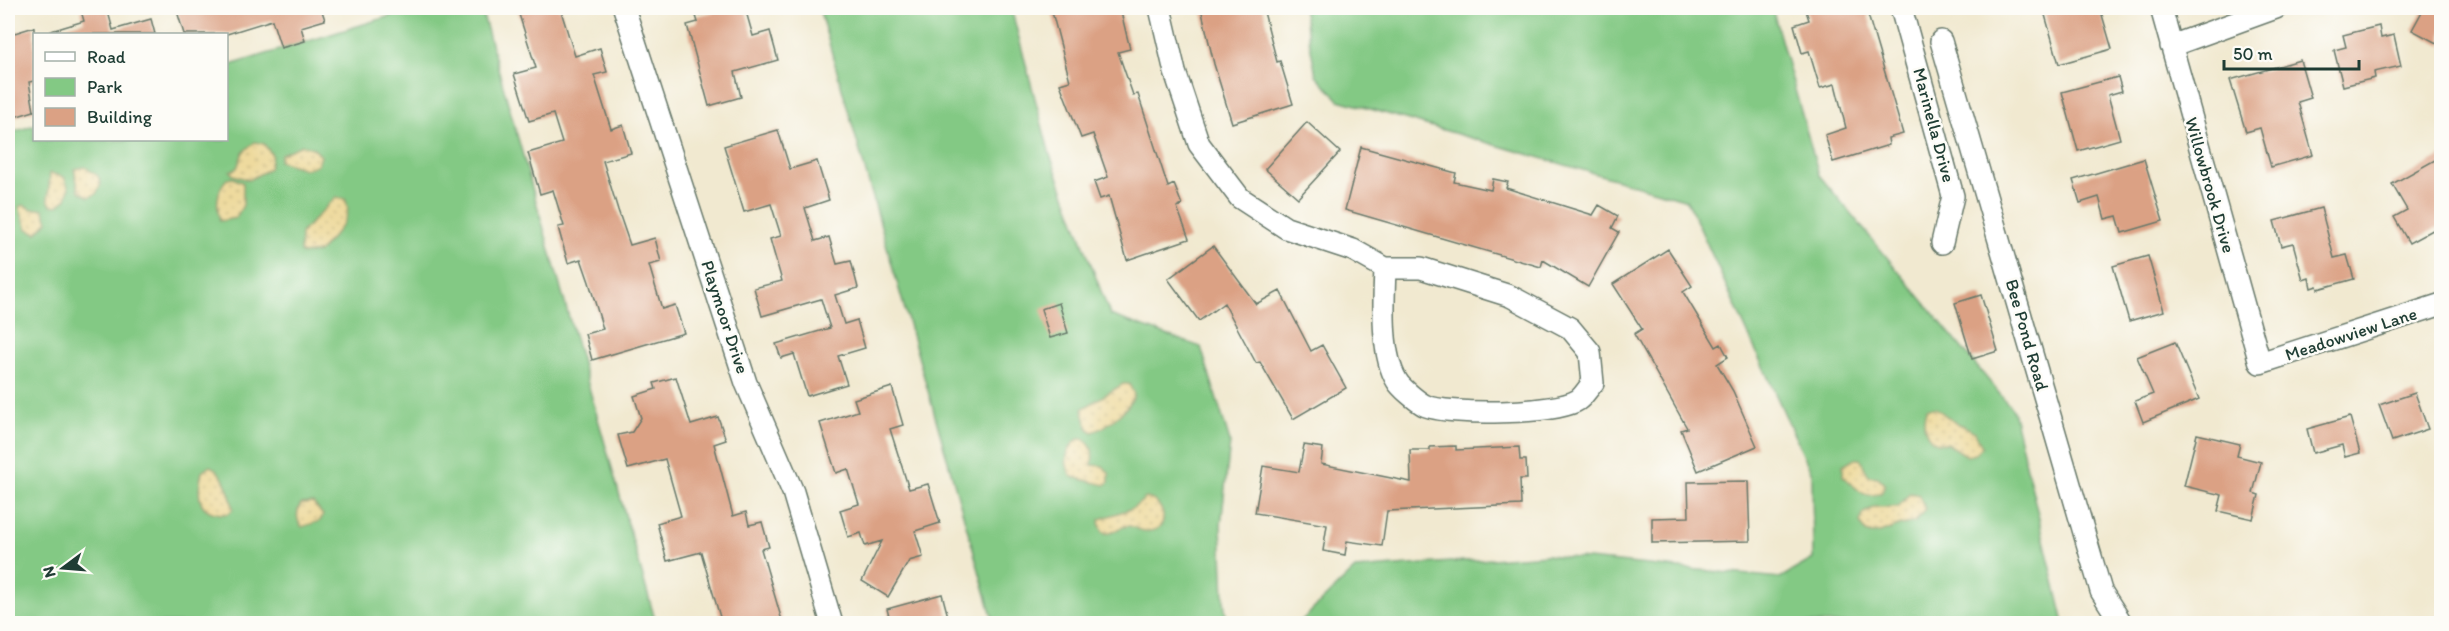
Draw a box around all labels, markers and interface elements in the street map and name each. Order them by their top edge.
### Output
legend [33,33,228,141]
scale bar [2224,33,2359,71]
text: 50 m [2233,43,2273,65]
text: Road [87,46,126,68]
street label: Marinella Drive [1908,65,1960,185]
text: Park [87,76,122,98]
text: Building [87,106,153,128]
street label: Willowbrook Drive [2180,115,2240,255]
street label: Playmoor Drive [696,257,754,377]
street label: Bee Pond Road [2001,277,2053,394]
street label: Meadowview Lane [2282,302,2420,366]
north arrow [33,538,93,598]
text: N [38,564,60,580]

